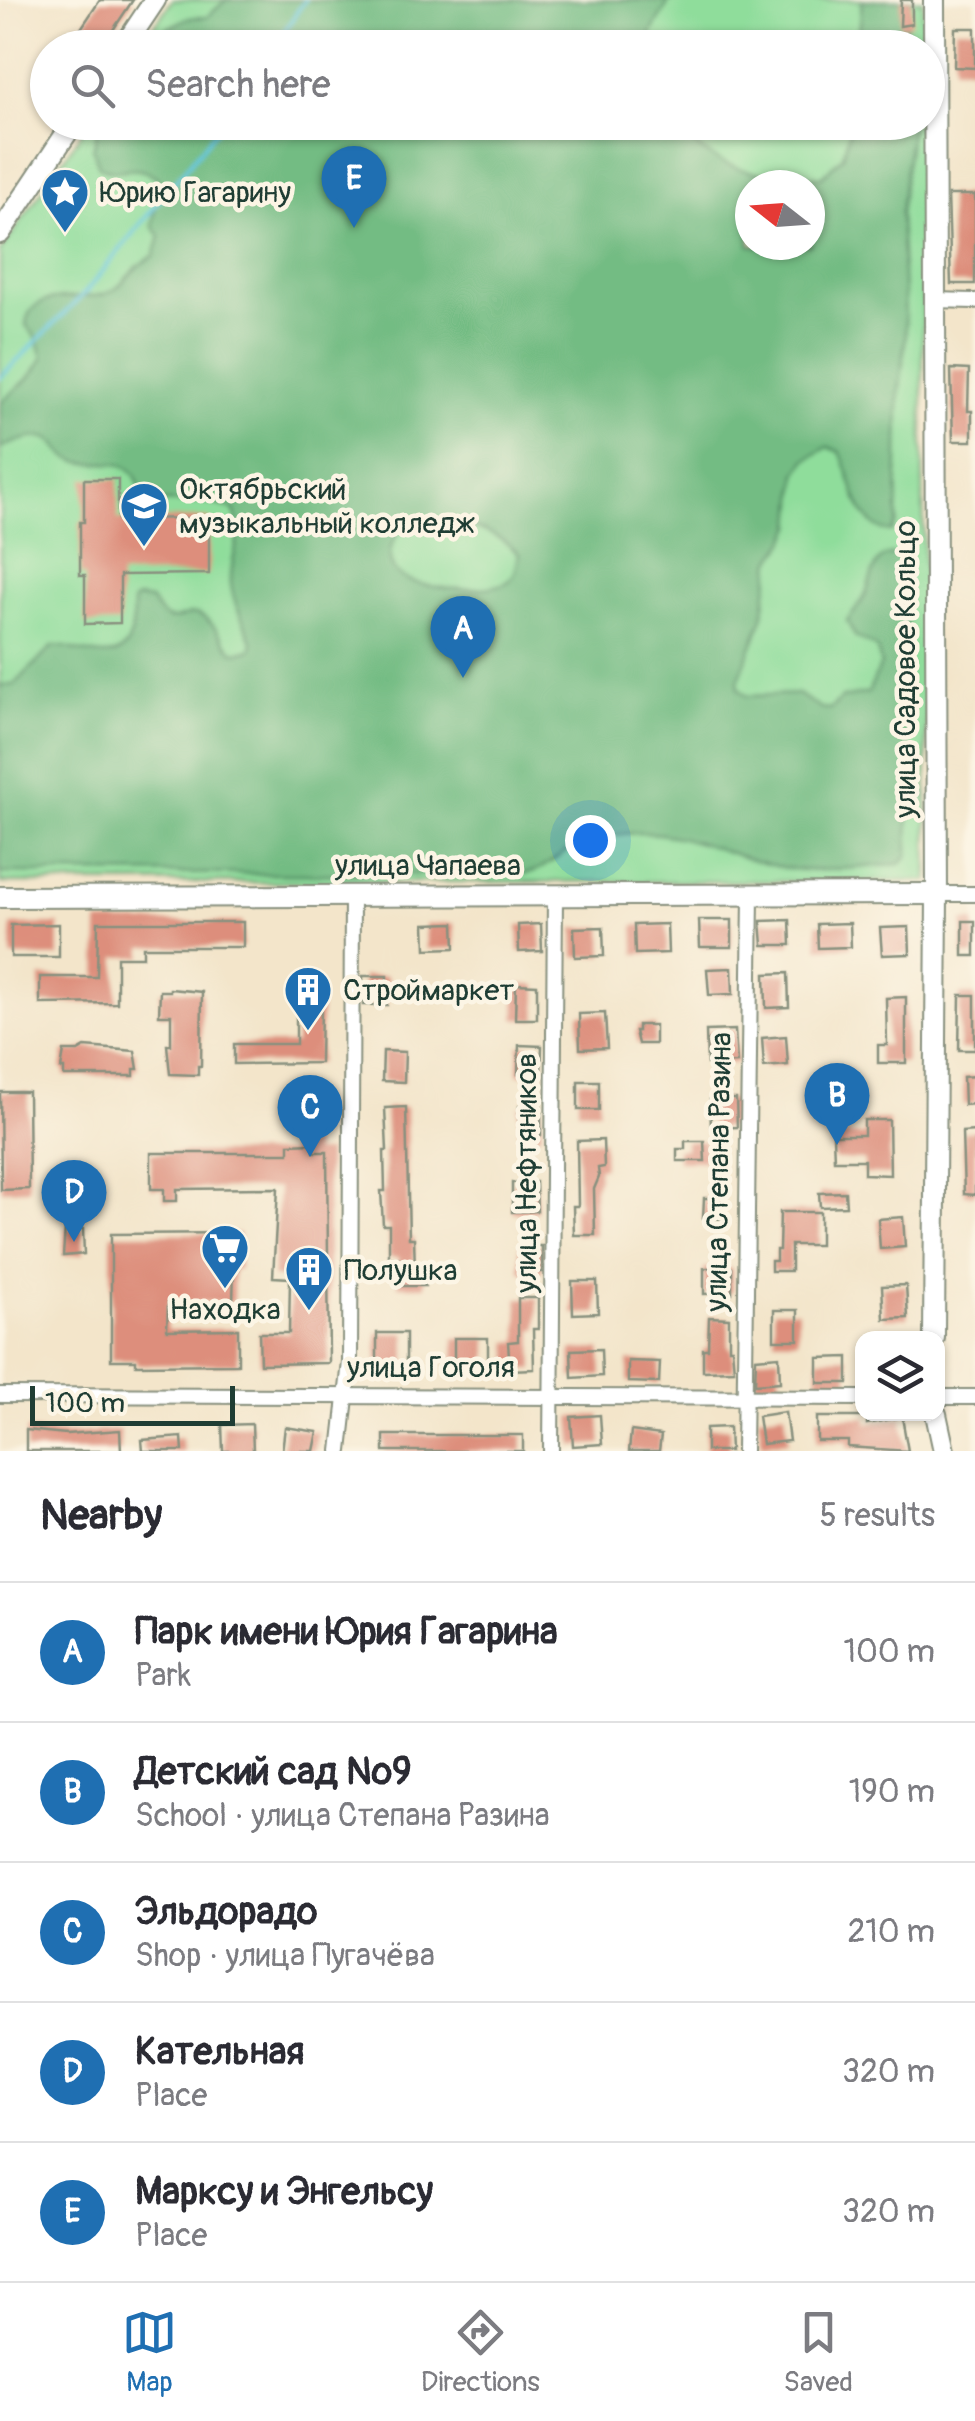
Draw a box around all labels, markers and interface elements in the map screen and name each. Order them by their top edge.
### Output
search box [30,30,945,140]
icon: search [65,58,120,113]
text: Search here [145,61,331,109]
pin: E [322,146,386,228]
place icon: Юрию Гагарину [39,166,91,234]
north arrow [735,170,825,260]
place label: Юрию Гагарину [100,174,291,211]
place label: Октябрьский музыкальный колледж [179,471,475,542]
school or university icon: Октябрьский музыкальный колледж [118,480,170,548]
street label: улица Садовое Кольцо [887,520,924,819]
pin: A [430,596,496,678]
your location [565,815,616,866]
street label: улица Чапаева [334,847,521,884]
building icon: Строймаркет [282,964,334,1032]
place label: Строймаркет [343,972,514,1009]
street label: улица Степана Разина [698,1032,740,1313]
street label: улица Нефтяников [508,1053,545,1294]
pin: B [804,1062,870,1145]
pin: C [278,1074,342,1157]
pin: D [42,1160,106,1242]
supermarket icon: Находка [199,1222,251,1290]
building icon: Полушка [283,1244,335,1312]
place label: Полушка [344,1252,457,1289]
place label: Находка [169,1291,281,1328]
map controls [855,1331,945,1421]
button: layers [855,1331,945,1421]
street label: улица Гоголя [346,1349,515,1386]
scale bar [30,1381,235,1426]
text: 100 m [45,1386,125,1421]
text: Nearby [40,1490,162,1542]
text: 5 results [820,1496,935,1536]
text: Парк имени Юрия Гагарина [135,1608,558,1656]
text: A [62,1632,83,1672]
text: 100 m [843,1632,935,1672]
text: Park [135,1656,191,1696]
text: Детский сад №9 [135,1748,412,1796]
text: B [63,1772,82,1812]
text: 190 m [849,1772,935,1812]
text: School · улица Степана Разина [135,1796,550,1836]
text: Эльдорадо [135,1888,317,1936]
text: C [63,1912,82,1952]
text: 210 m [847,1912,935,1952]
text: Shop · улица Пугачёва [135,1936,435,1976]
text: Кательная [135,2028,304,2076]
text: D [62,2052,83,2092]
text: 320 m [842,2052,935,2092]
text: Place [135,2076,207,2116]
text: Марксу и Энгельсу [135,2168,433,2216]
text: E [64,2192,81,2232]
text: 320 m [842,2192,935,2232]
text: Place [135,2216,207,2256]
tab: Map [122,2305,177,2400]
tab: Directions [421,2305,540,2400]
tab: Saved [784,2305,853,2400]

